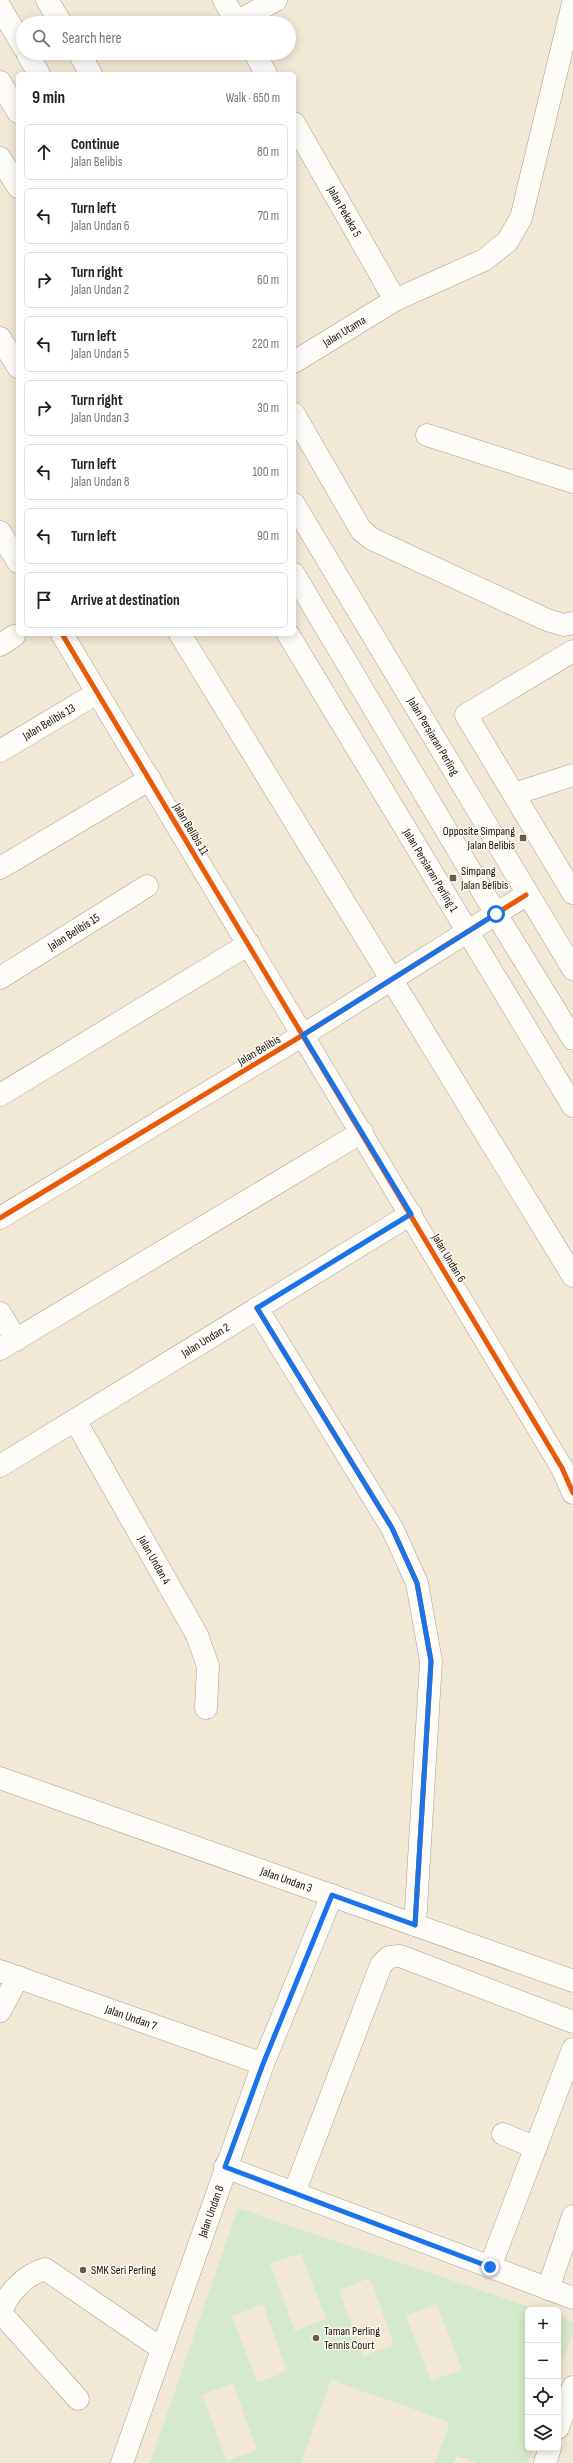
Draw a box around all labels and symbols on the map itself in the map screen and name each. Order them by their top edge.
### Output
street label: Jalan Pekaka 5 [323,183,365,240]
street label: Jalan Utama [320,313,369,351]
street label: Jalan Persiaran Perling [403,694,462,779]
street label: Jalan Belibis 13 [19,701,78,744]
street label: Jalan Belibis 11 [169,800,212,859]
place label: Opposite Simpang Jalan Belibis [443,824,515,853]
street label: Jalan Persiaran Perling 1 [399,825,461,916]
marker: Opposite Simpang Jalan Belibis [518,833,528,843]
place label: Simpang Jalan Belibis [460,864,508,893]
marker: Simpang Jalan Belibis [448,873,458,883]
route start [487,905,505,923]
street label: Jalan Belibis 15 [44,910,103,955]
street label: Jalan Belibis [234,1032,283,1070]
street label: Jalan Undan 6 [428,1230,469,1285]
street label: Jalan Undan 2 [178,1320,233,1361]
street label: Jalan Undan 4 [134,1532,174,1587]
street label: Jalan Undan 3 [258,1864,314,1896]
street label: Jalan Undan 7 [102,2001,159,2034]
street label: Jalan Undan 8 [195,2183,228,2240]
route end [481,2258,499,2276]
place label: SMK Seri Perling [91,2263,156,2278]
marker: SMK Seri Perling [78,2265,88,2275]
place label: Taman Perling Tennis Court [324,2324,380,2353]
marker: Taman Perling Tennis Court [311,2333,321,2343]

